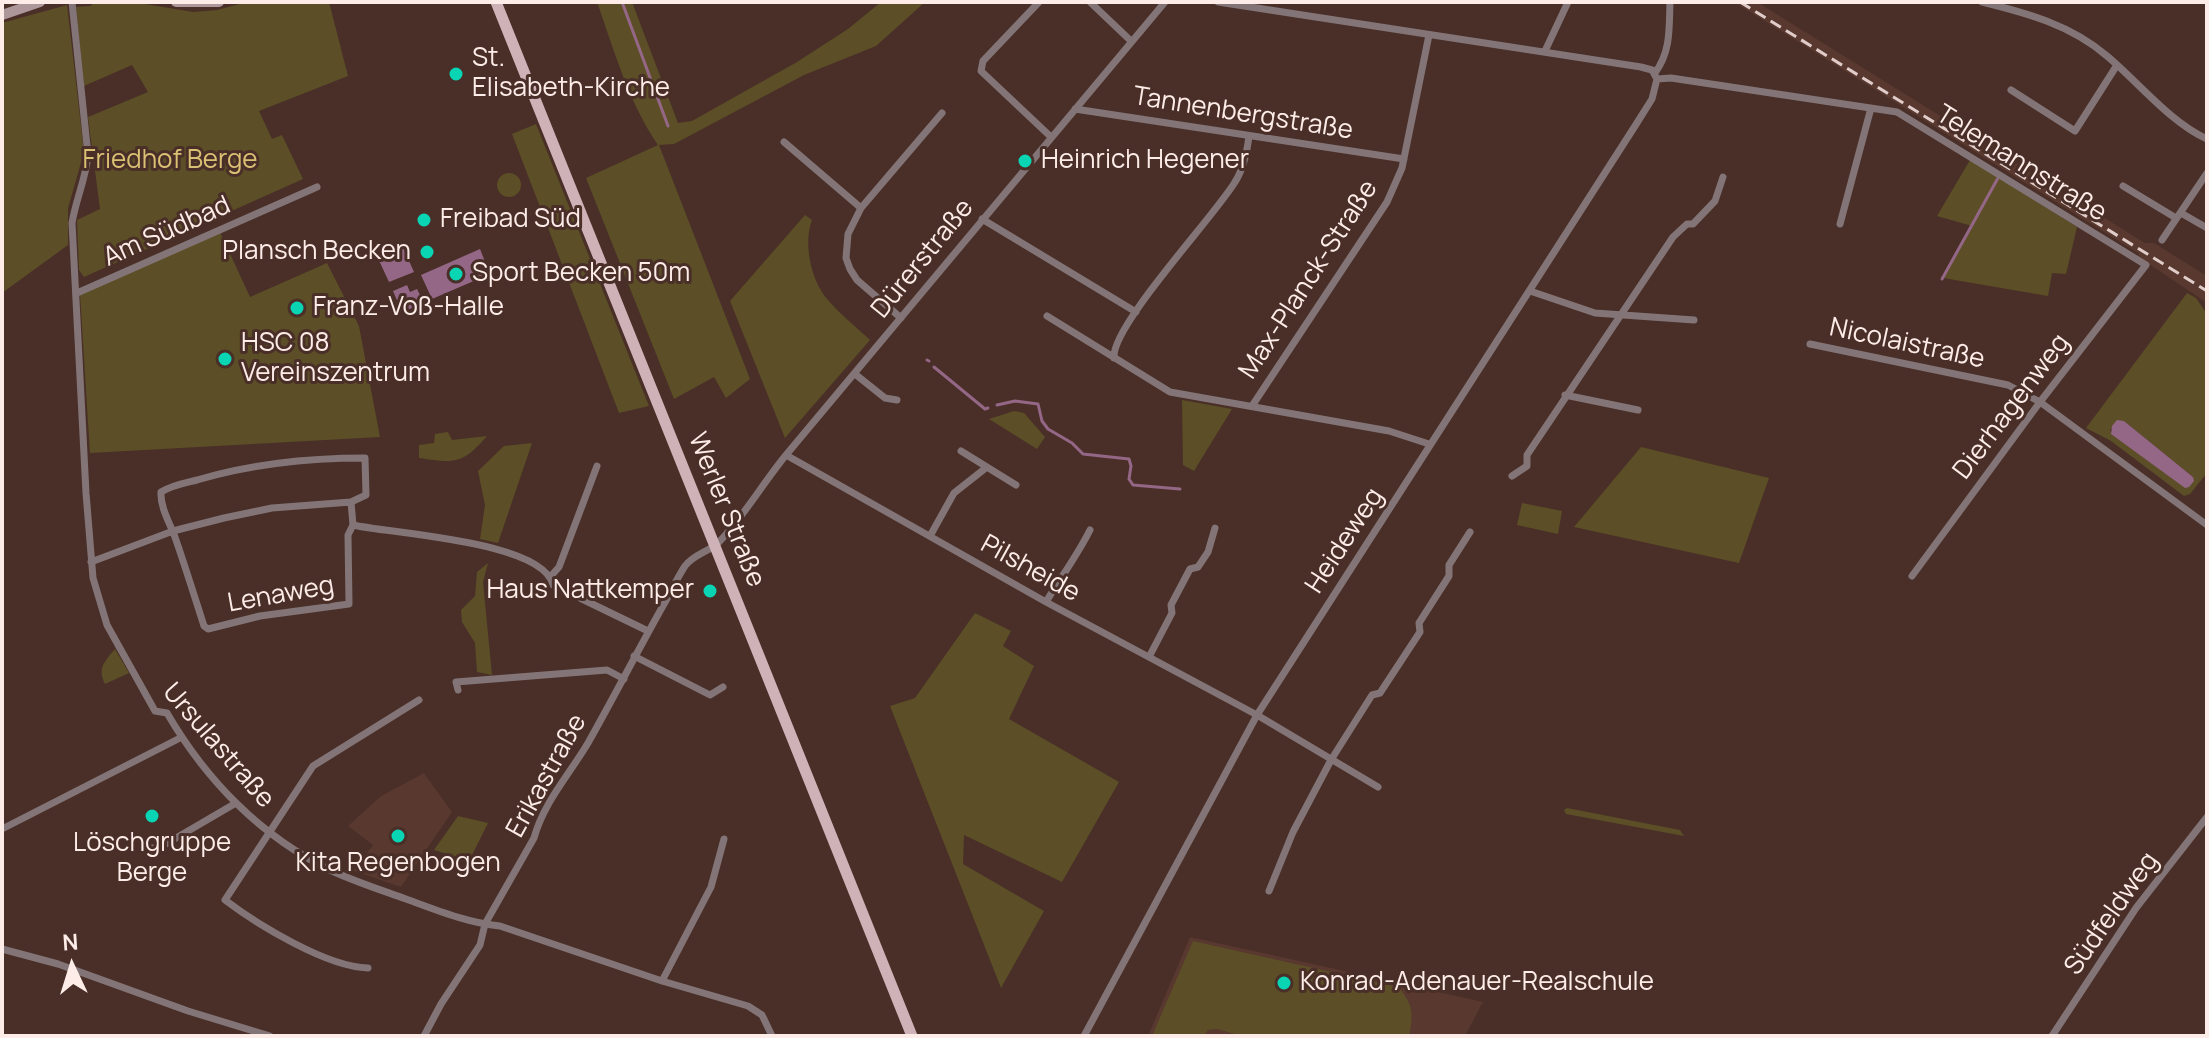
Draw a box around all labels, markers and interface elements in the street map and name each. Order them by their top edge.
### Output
place label: St. Elisabeth-Kirche [472,43,670,104]
marker: St. Elisabeth-Kirche [447,65,465,83]
street label: Tannenbergstraße [1131,81,1355,147]
street label: Telemannstraße [1930,99,2112,229]
park label: Friedhof Berge [83,145,257,177]
place label: Heinrich Hegener [1041,145,1249,177]
marker: Heinrich Hegener [1016,152,1034,170]
street label: Max-Planck-Straße [1233,175,1385,385]
street label: Am Südbad [99,190,235,274]
street label: Dürerstraße [866,193,980,325]
place label: Freibad Süd [440,204,581,236]
marker: Freibad Süd [415,211,433,229]
place label: Plansch Becken [222,236,411,268]
marker: Plansch Becken [418,243,436,261]
place label: Sport Becken 50m [472,258,690,290]
marker: Sport Becken 50m [447,265,465,283]
place label: Franz-Voß-Halle [313,292,504,324]
marker: Franz-Voß-Halle [288,299,306,317]
street label: Nicolaistraße [1827,312,1987,376]
place label: HSC 08 Vereinszentrum [241,328,430,390]
street label: Dierhagenweg [1947,328,2077,486]
marker: HSC 08 Vereinszentrum [216,350,234,368]
street label: Werler Straße [681,428,771,592]
street label: Heideweg [1299,483,1391,599]
street label: Pilsheide [975,529,1085,609]
street label: Lenaweg [225,570,337,620]
place label: Haus Nattkemper [486,575,694,607]
marker: Haus Nattkemper [701,582,719,600]
street label: Ursulastraße [155,677,281,815]
street label: Erikastraße [500,709,594,843]
marker: Löschgruppe Berge [143,807,161,825]
marker: Kita Regenbogen [389,827,407,845]
place label: Löschgruppe Berge [73,828,231,890]
street label: Südfeldweg [2058,847,2166,981]
place label: Kita Regenbogen [295,848,501,880]
north arrow [32,926,112,1006]
text: N [61,927,79,958]
place label: Konrad-Adenauer-Realschule [1300,967,1654,999]
marker: Konrad-Adenauer-Realschule [1275,974,1293,992]

